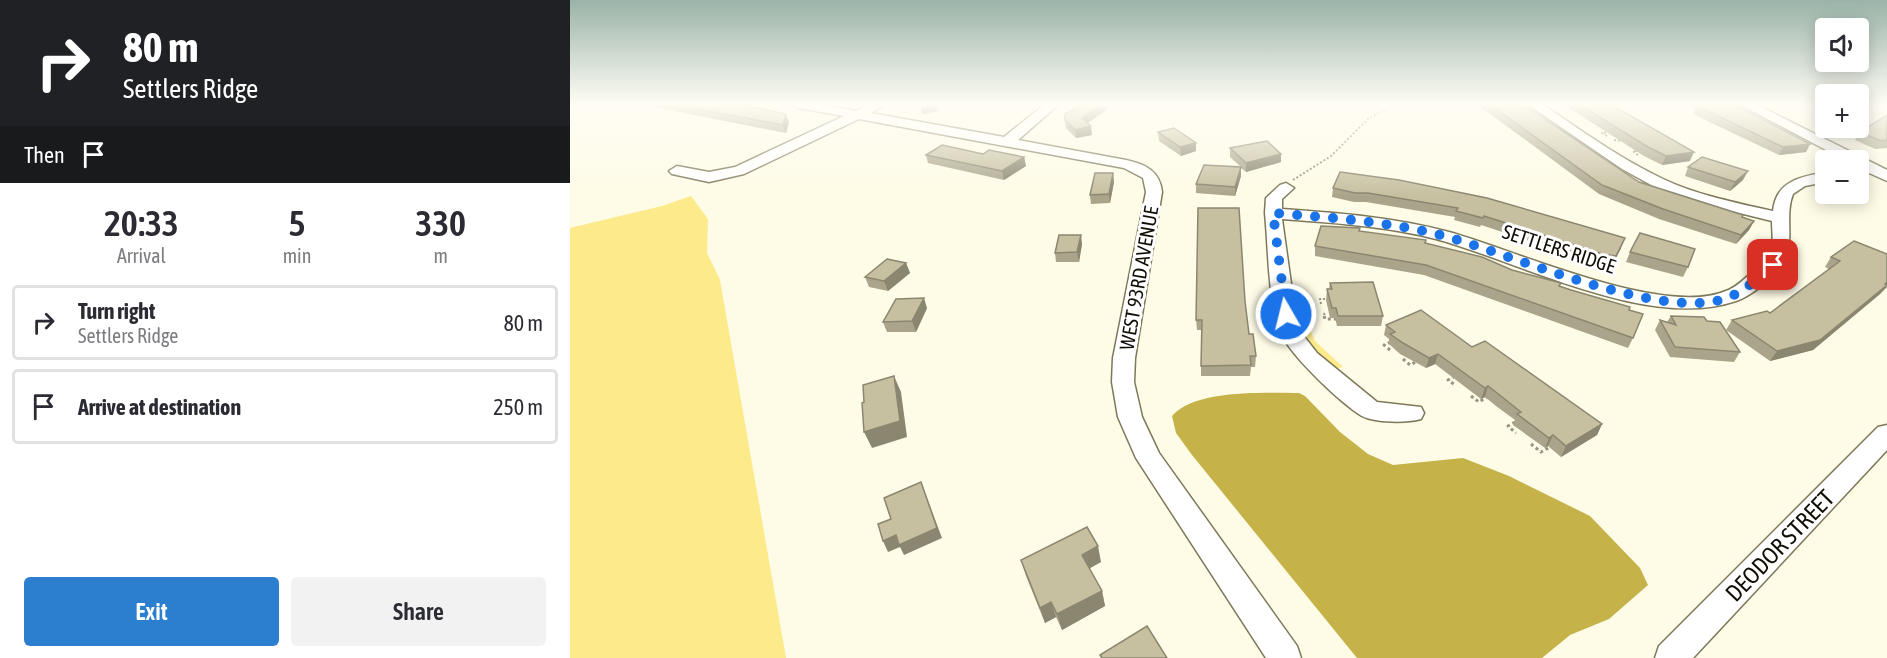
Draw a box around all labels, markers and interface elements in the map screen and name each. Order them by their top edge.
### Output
map controls [1815,18,1869,204]
button: sound [1815,18,1869,72]
text: 80 m [123,23,198,71]
icon: right [24,24,102,102]
text: Settlers Ridge [123,73,258,104]
button: + [1815,84,1869,138]
icon: arrive [77,138,110,171]
text: Then [24,142,65,168]
button: − [1815,150,1869,204]
text: 20:33 [104,202,179,244]
text: 5 [289,202,305,244]
text: 330 [415,202,466,244]
street label: WEST 93RD AVENUE [1115,204,1163,352]
street label: SETTLERS RIDGE [1500,219,1619,278]
pin [1747,239,1798,290]
text: Arrival [117,244,166,267]
text: min [283,244,311,267]
text: m [433,244,448,267]
icon: arrive [1756,248,1789,281]
position arrow [1254,282,1318,346]
text: Turn right [78,298,155,324]
icon: right [27,306,60,339]
text: 80 m [503,310,543,336]
text: Settlers Ridge [78,324,178,347]
icon: arrive [27,390,60,423]
text: Arrive at destination [78,394,241,420]
text: 250 m [493,394,543,420]
street label: DEODOR STREET [1720,484,1840,607]
button: Exit [24,577,279,646]
button: Share [291,577,546,646]

